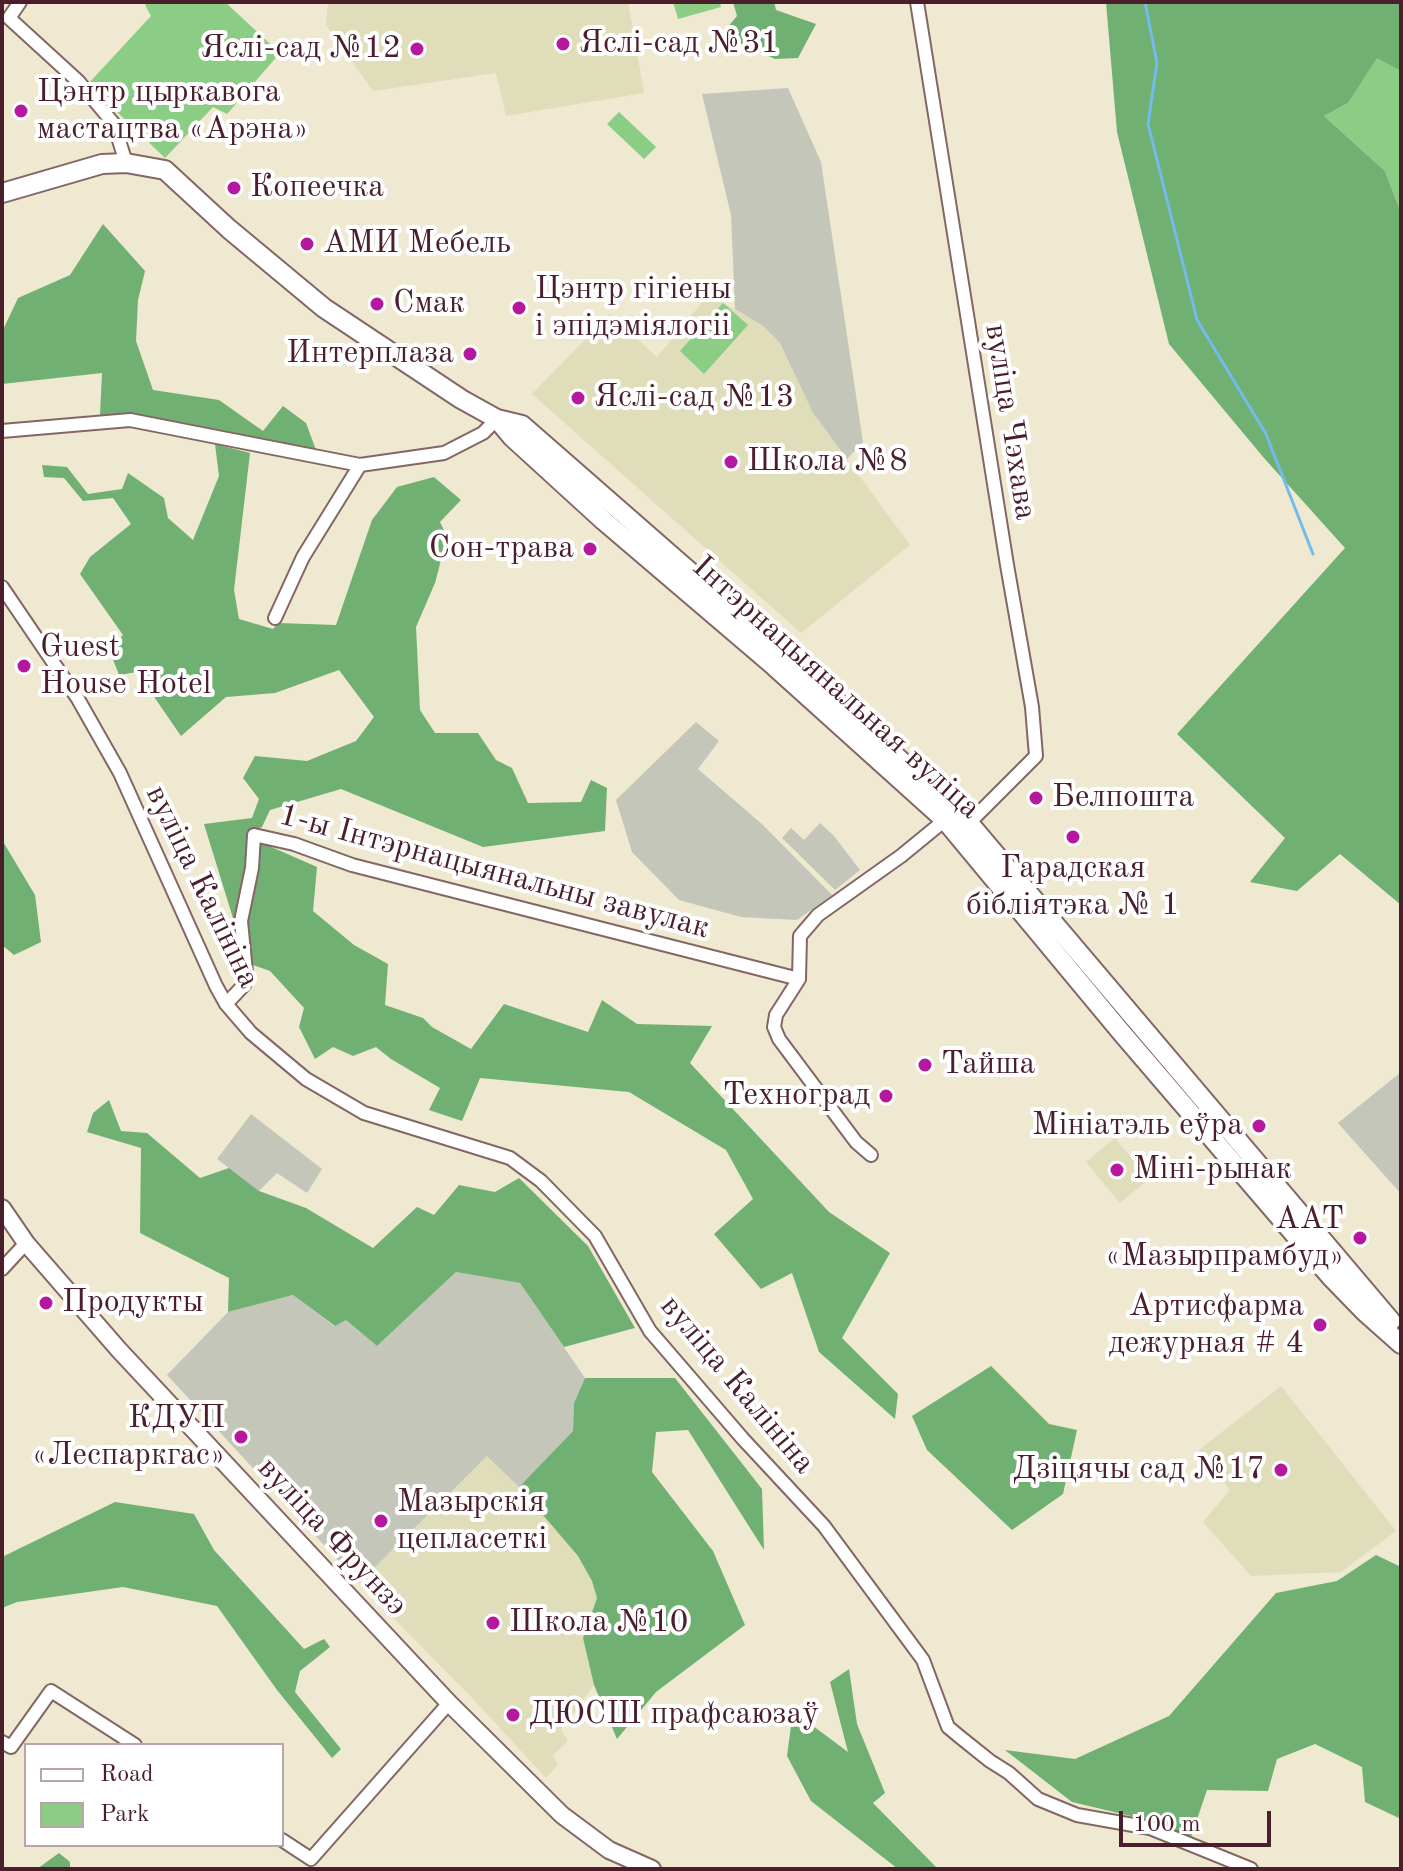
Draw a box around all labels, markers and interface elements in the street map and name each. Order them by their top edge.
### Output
place label: Яслі-сад №31 [579,25,779,63]
place label: Яслі-сад №12 [201,30,401,68]
marker: Яслі-сад №31 [554,35,572,53]
marker: Яслі-сад №12 [408,40,426,58]
place label: Цэнтр цыркавога мастацтва «Арэна» [37,74,308,149]
marker: Цэнтр цыркавога мастацтва «Арэна» [12,102,30,120]
place label: Копеечка [250,169,384,207]
marker: Копеечка [225,179,243,197]
place label: АМИ Мебель [323,225,511,263]
marker: АМИ Мебель [298,235,316,253]
place label: Цэнтр гігіены і эпідэміялогіі [535,271,732,346]
place label: Смак [393,285,465,323]
marker: Смак [368,295,386,313]
marker: Цэнтр гігіены і эпідэміялогіі [510,299,528,317]
street label: вуліца Чэхава [976,321,1044,523]
place label: Интерплаза [286,335,454,373]
marker: Интерплаза [461,345,479,363]
place label: Яслі-сад №13 [594,379,794,417]
marker: Яслі-сад №13 [569,389,587,407]
place label: Школа №8 [747,443,908,481]
marker: Школа №8 [722,453,740,471]
place label: Сон-трава [429,530,574,568]
marker: Сон-трава [581,540,599,558]
street label: Інтэрнацыянальная вуліца [684,548,988,828]
place label: Guest House Hotel [40,629,211,704]
marker: Guest House Hotel [15,657,33,675]
street label: вуліца Калініна [136,779,268,995]
place label: Белпошта [1052,779,1194,817]
marker: Белпошта [1027,789,1045,807]
street label: 1-ы Інтэрнацыянальны завулак [275,796,713,948]
marker: Гарадская бібліятэка № 1 [1064,828,1082,846]
place label: Гарадская бібліятэка № 1 [966,850,1180,925]
place label: Тайша [941,1046,1035,1084]
marker: Тайша [916,1056,934,1074]
place label: Техноград [723,1077,870,1115]
marker: Техноград [877,1087,895,1105]
place label: Мініатэль еўра [1032,1107,1243,1145]
marker: Мініатэль еўра [1250,1117,1268,1135]
place label: Міні-рынак [1133,1151,1292,1189]
marker: Міні-рынак [1108,1161,1126,1179]
place label: ААТ «Мазырпрамбуд» [1105,1201,1344,1276]
marker: ААТ «Мазырпрамбуд» [1351,1229,1369,1247]
place label: Продукты [62,1284,204,1322]
street label: вуліца Калініна [651,1288,823,1482]
place label: Артисфарма дежурная # 4 [1109,1288,1304,1363]
marker: Продукты [37,1294,55,1312]
marker: Артисфарма дежурная # 4 [1311,1316,1329,1334]
place label: КДУП «Леспаркгас» [32,1400,225,1475]
marker: КДУП «Леспаркгас» [232,1428,250,1446]
street label: вуліца Фрунзэ [249,1450,415,1624]
place label: Дзіцячы сад №17 [1013,1451,1265,1489]
marker: Дзіцячы сад №17 [1272,1461,1290,1479]
place label: Мазырскія цепласеткі [397,1484,547,1559]
marker: Мазырскія цепласеткі [372,1512,390,1530]
place label: Школа №10 [509,1604,688,1642]
marker: Школа №10 [484,1614,502,1632]
place label: ДЮСШ прафсаюзаў [529,1696,819,1734]
marker: ДЮСШ прафсаюзаў [504,1706,522,1724]
legend [24,1743,284,1847]
text: Road [100,1763,153,1787]
scale bar [1123,1795,1275,1845]
text: Park [100,1803,149,1827]
text: 100 m [1133,1813,1201,1837]

